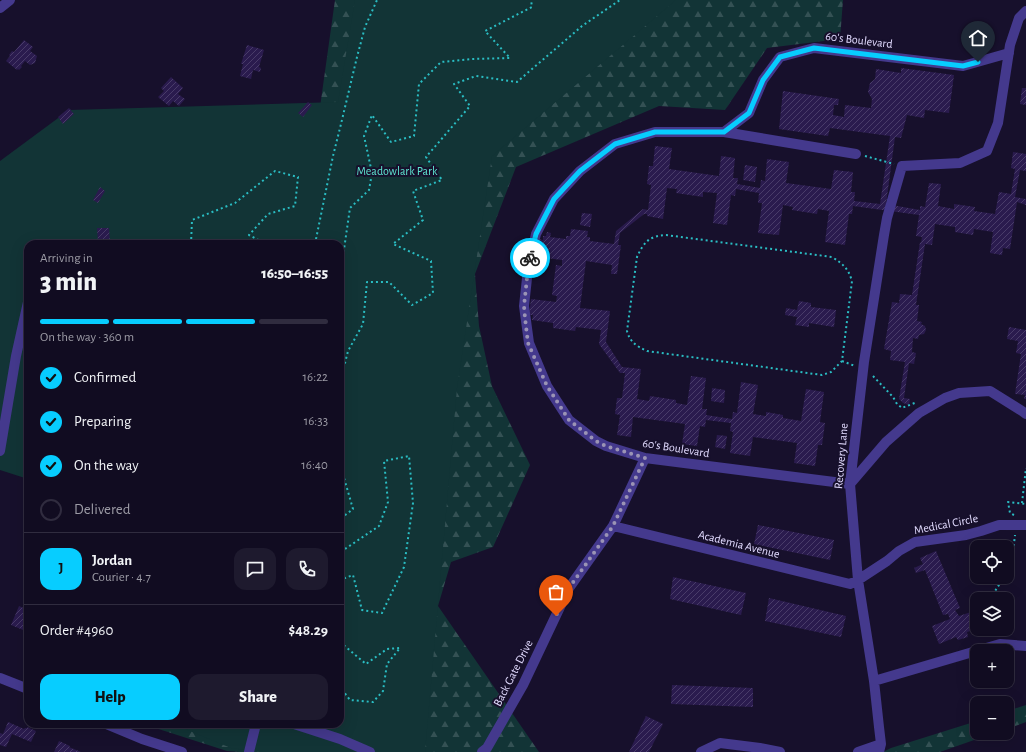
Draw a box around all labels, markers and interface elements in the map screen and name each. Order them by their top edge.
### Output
pin [961,21,995,62]
icon: home [967,27,989,49]
street label: 60's Boulevard [825,30,893,50]
park label: Meadowlark Park [357,165,438,177]
courier [510,238,550,278]
icon: bike [519,247,541,269]
text: Arriving in [40,252,93,265]
text: 16:50–16:55 [261,266,328,281]
text: 3 min [40,269,97,295]
text: On the way · 360 m [40,331,134,344]
icon: check [40,367,62,389]
text: Confirmed [74,370,136,385]
text: 16:22 [303,371,328,384]
icon: check [40,411,62,433]
text: Preparing [74,414,131,429]
text: 16:33 [304,415,328,428]
street label: Recovery Lane [832,423,851,489]
street label: 60's Boulevard [642,437,710,459]
icon: check [40,455,62,477]
text: On the way [74,458,139,473]
text: 16:40 [301,459,328,472]
text: Delivered [74,502,131,517]
street label: Medical Circle [913,512,979,536]
street label: Academia Avenue [697,528,781,560]
map controls [970,540,1014,740]
button: locate [970,540,1014,584]
button: chat [234,548,276,590]
button: phone [286,548,328,590]
text: Jordan [92,553,132,568]
text: J [58,561,64,576]
text: Courier · 4.7 [92,571,151,584]
pin [539,575,573,616]
icon: bag [545,581,567,603]
button: layers [970,592,1014,636]
text: Order #4960 [40,623,113,638]
text: $48.29 [289,623,328,638]
street label: Back Gate Drive [491,638,535,708]
button: + [970,644,1014,688]
button: Help [40,674,180,720]
button: Share [188,674,328,720]
button: − [970,696,1014,740]

